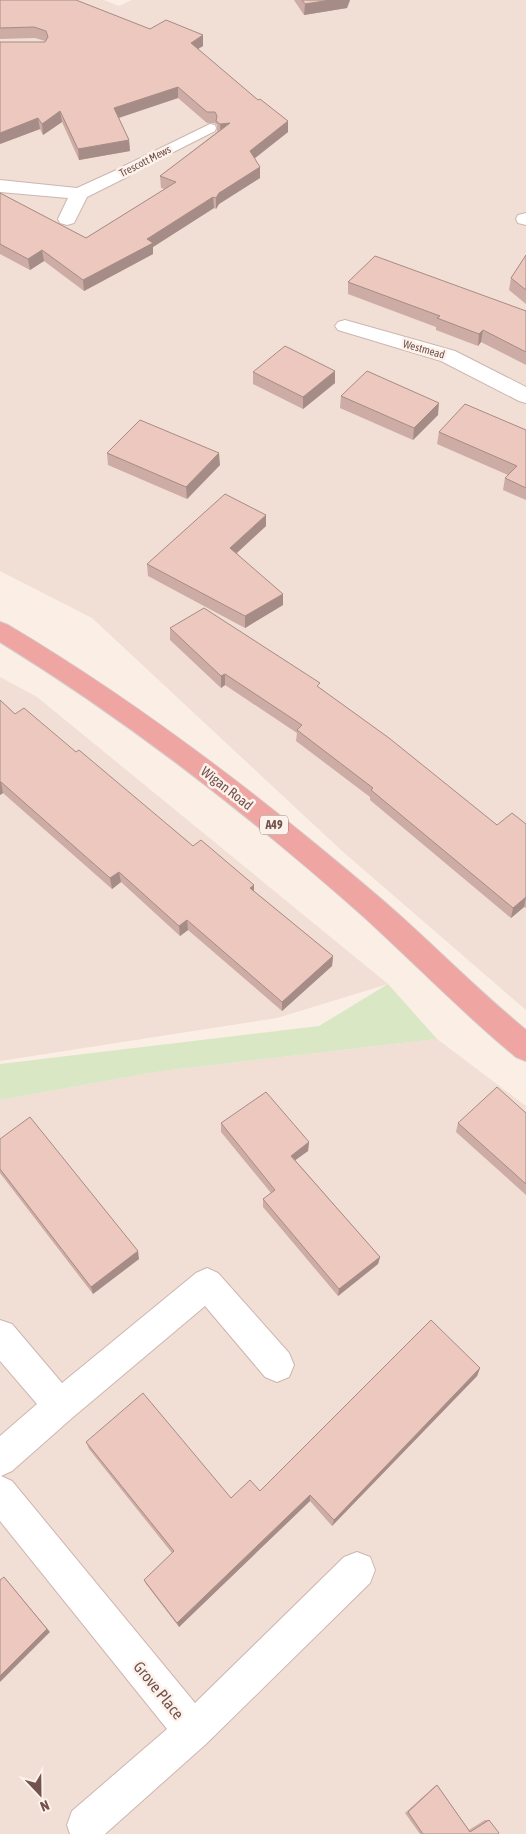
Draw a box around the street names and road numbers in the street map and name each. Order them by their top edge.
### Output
street label: Trescott Mews [117,143,173,179]
street label: Westmead [402,337,446,361]
street label: Wigan Road [198,763,256,813]
road number: A49 [260,816,288,834]
street label: Grove Place [130,1657,188,1723]

